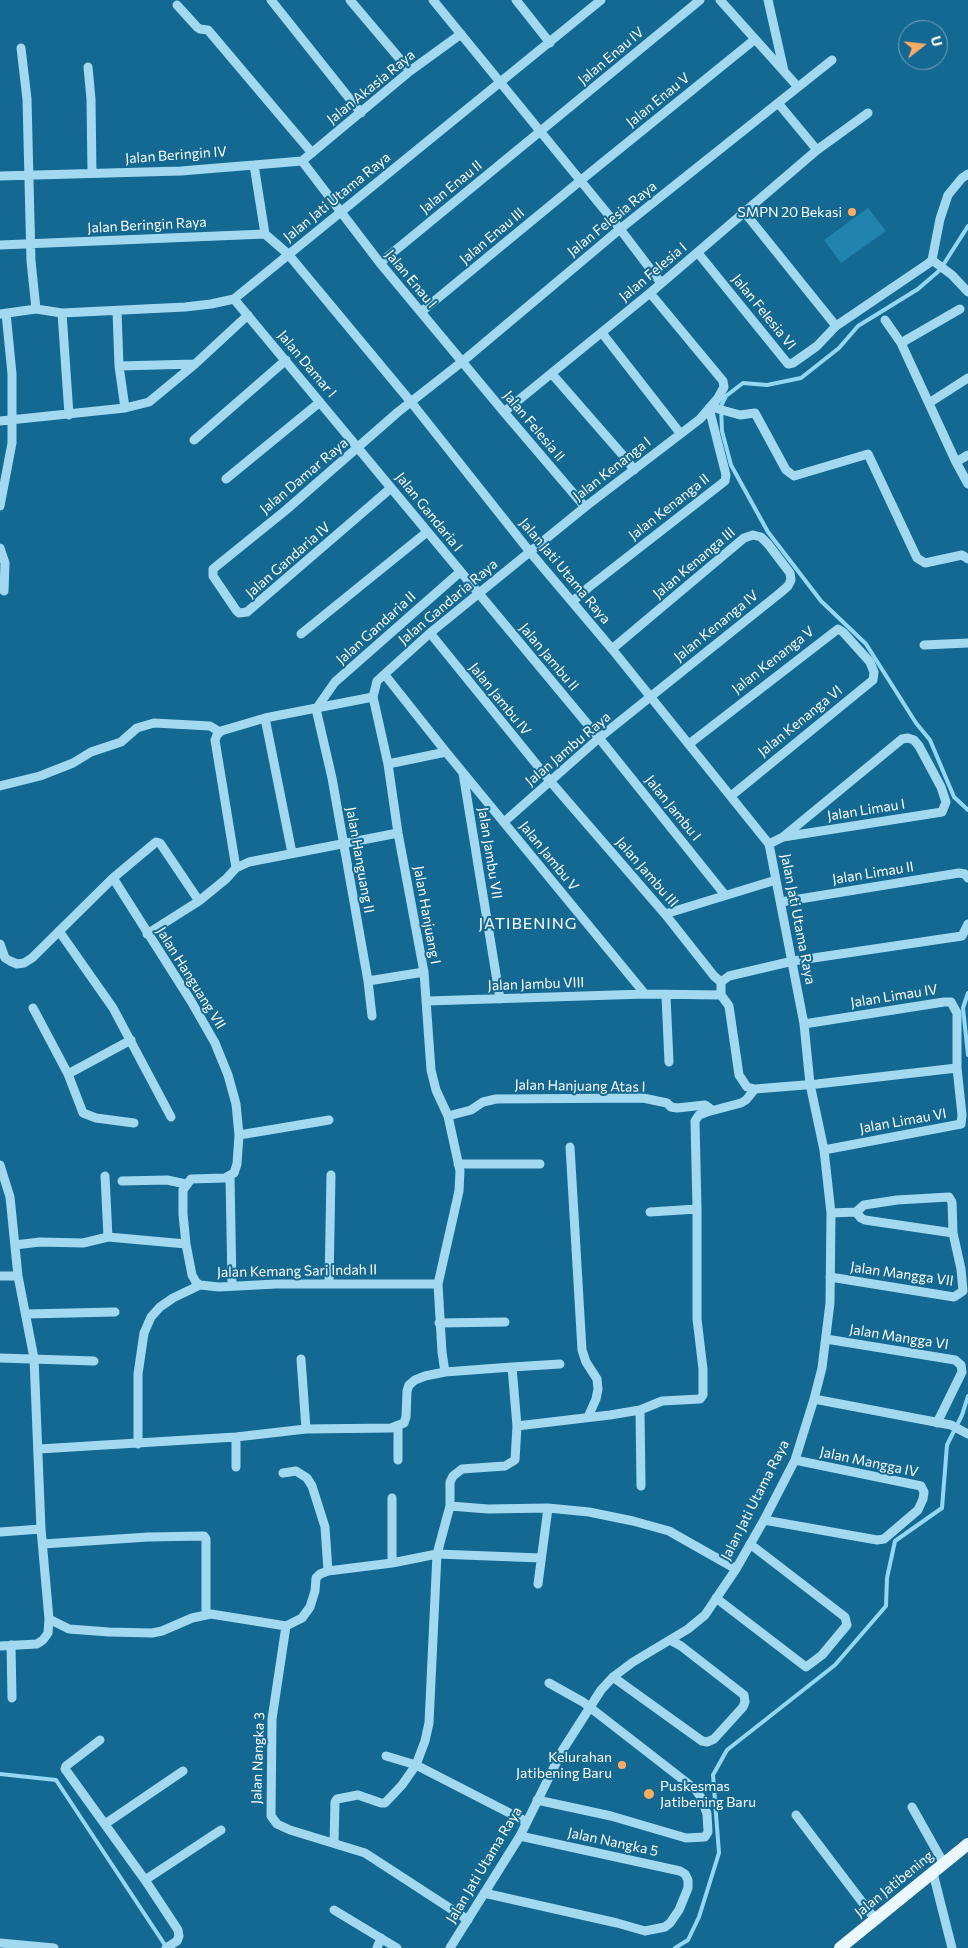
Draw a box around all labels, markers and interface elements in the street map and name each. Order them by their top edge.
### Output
north arrow [898,20,948,70]
street label: Jalan Enau IV [575,24,647,88]
text: U [927,34,947,48]
street label: Jalan Akasia Raya [324,46,418,128]
street label: Jalan Enau V [623,69,693,131]
street label: Jalan Beringin IV [125,143,227,167]
street label: Jalan Jati Utama Raya [280,149,394,245]
street label: Jalan Enau II [417,157,485,217]
street label: Jalan Felesia Raya [564,178,660,260]
street label: Jalan Enau III [456,204,528,268]
place label: SMPN 20 Bekasi [738,204,842,220]
marker: SMPN 20 Bekasi [846,206,858,218]
street label: Jalan Beringin Raya [87,213,207,237]
street label: Jalan Felesia I [616,239,690,305]
street label: Jalan Enau I [382,246,440,312]
street label: Jalan Felesia VI [728,271,800,353]
street label: Jalan Damar I [274,327,340,401]
street label: Jalan Felesia II [500,387,568,465]
street label: Jalan Kenanga I [570,433,654,505]
street label: Jalan Damar Raya [257,434,351,518]
street label: Jalan Gandaria I [392,469,466,555]
street label: Jalan Kenanga II [625,470,713,544]
street label: Jalan Jati Utama Raya [516,515,614,627]
street label: Jalan Gandaria IV [242,519,334,601]
street label: Jalan Kenanga III [650,524,738,602]
street label: Jalan Gandaria Raya [395,556,501,648]
street label: Jalan Kenanga IV [670,587,762,665]
street label: Jalan Gandaria II [333,588,419,668]
street label: Jalan Jambu II [516,620,582,694]
street label: Jalan Kenanga V [729,623,817,697]
street label: Jalan Jambu IV [466,659,534,739]
street label: Jalan Kenanga VI [754,682,846,760]
street label: Jalan Jambu Raya [522,708,614,790]
street label: Jalan Jambu I [642,772,704,844]
street label: Jalan Limau I [826,796,906,824]
street label: Jalan Hanguang II [342,806,378,914]
street label: Jalan Jambu VII [474,806,506,900]
street label: Jalan Jambu V [516,818,582,894]
street label: Jalan Jambu III [612,834,682,910]
street label: Jalan Jati Utama Raya [777,852,819,986]
street label: Jalan Limau II [831,858,915,888]
street label: Jalan Hanjuang I [410,864,444,966]
district label: JATIBENING [477,914,579,934]
street label: Jalan Hanguang VII [153,924,229,1032]
street label: Jalan Jambu VIII [487,974,585,994]
street label: Jalan Limau IV [849,981,939,1011]
street label: Jalan Hanjuang Atas I [514,1076,646,1096]
street label: Jalan Limau VI [858,1105,948,1137]
street label: Jalan Mangga VII [849,1258,955,1290]
street label: Jalan Kemang Sari Indah II [217,1261,377,1281]
street label: Jalan Mangga VI [848,1321,950,1353]
street label: Jalan Jati Utama Raya [717,1437,793,1563]
street label: Jalan Mangga IV [818,1443,920,1481]
street label: Jalan Nangka 3 [248,1712,268,1804]
place label: Kelurahan Jatibening Baru [516,1749,612,1781]
marker: Kelurahan Jatibening Baru [616,1759,628,1771]
place label: Puskesmas Jatibening Baru [660,1778,756,1810]
marker: Puskesmas Jatibening Baru [642,1787,656,1801]
street label: Jalan Jati Utama Raya [443,1804,525,1926]
street label: Jalan Nangka 5 [566,1824,660,1860]
street label: Jalan Jatibening [851,1847,937,1921]

